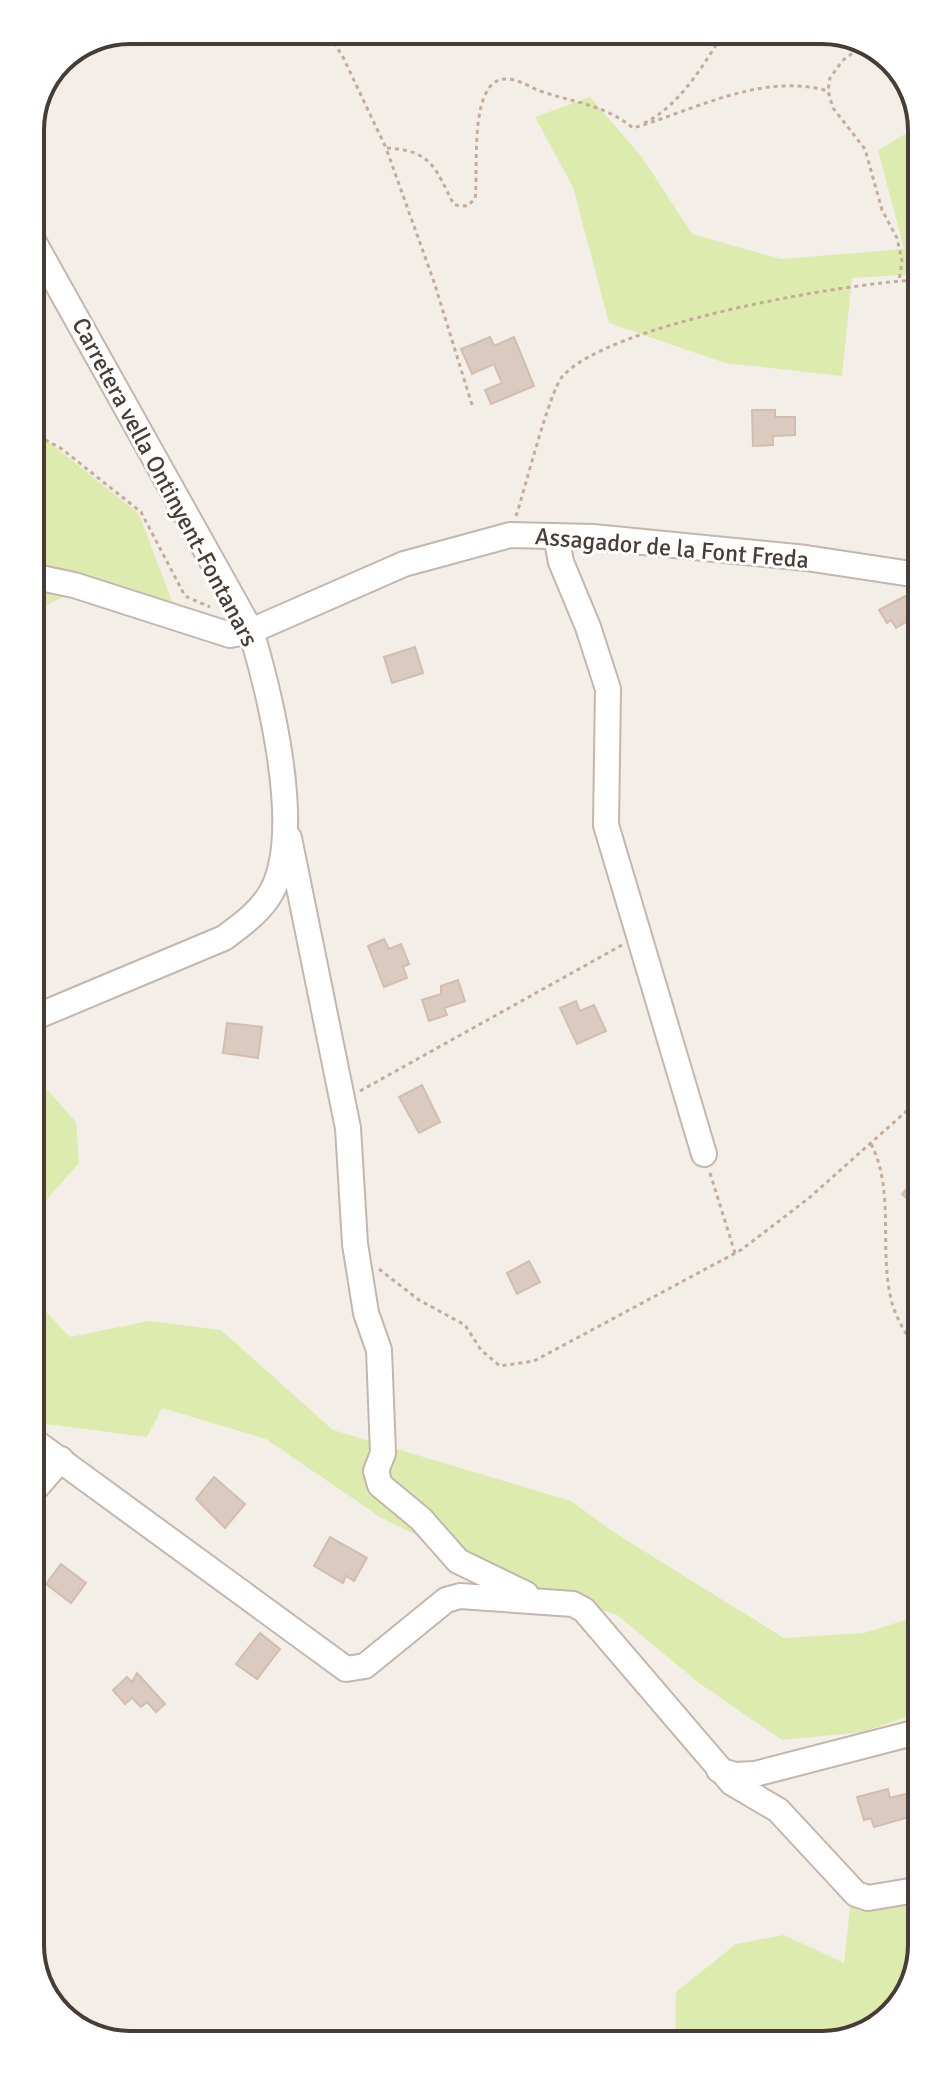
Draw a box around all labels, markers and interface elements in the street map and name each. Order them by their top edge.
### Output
street label: Carretera vella Ontinyent-Fontanars [65,312,265,652]
street label: Assagador de la Font Freda [534,521,810,575]

